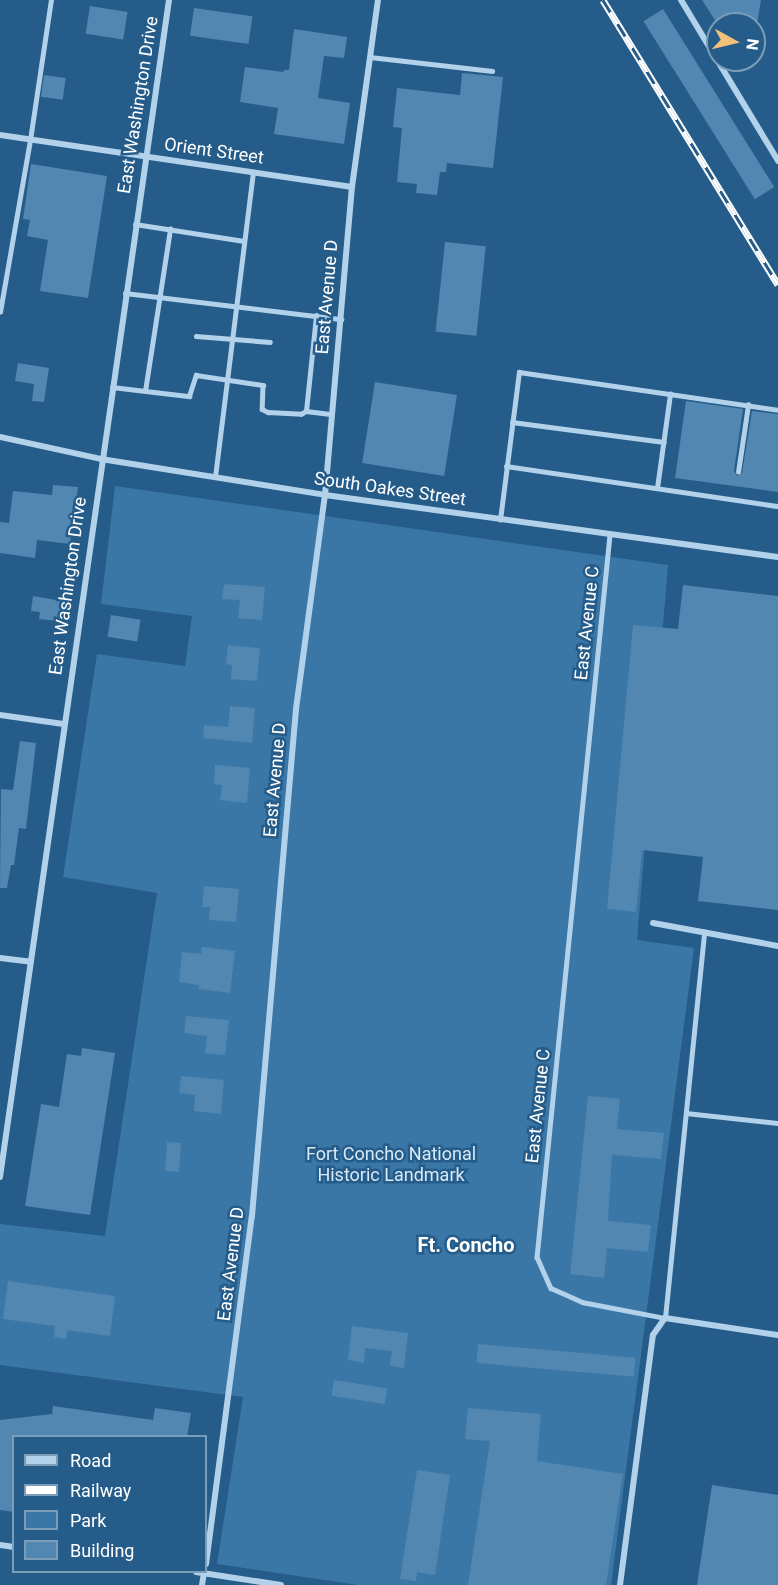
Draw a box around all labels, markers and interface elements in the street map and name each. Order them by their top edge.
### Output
north arrow [706,12,766,72]
street label: East Washington Drive [113,15,163,195]
text: N [742,37,763,51]
street label: Orient Street [163,133,265,169]
street label: East Avenue D [311,239,343,355]
street label: South Oakes Street [313,468,467,510]
street label: East Washington Drive [45,496,91,676]
street label: East Avenue C [570,565,604,681]
street label: East Avenue D [259,722,291,838]
street label: East Avenue C [521,1048,555,1164]
park label: Fort Concho National Historic Landmark [306,1144,476,1186]
street label: East Avenue D [213,1206,249,1322]
district label: Ft. Concho [417,1233,515,1257]
legend [12,1435,207,1573]
text: Road [70,1450,111,1471]
text: Railway [70,1480,131,1501]
text: Park [70,1510,106,1531]
text: Building [70,1540,134,1561]

